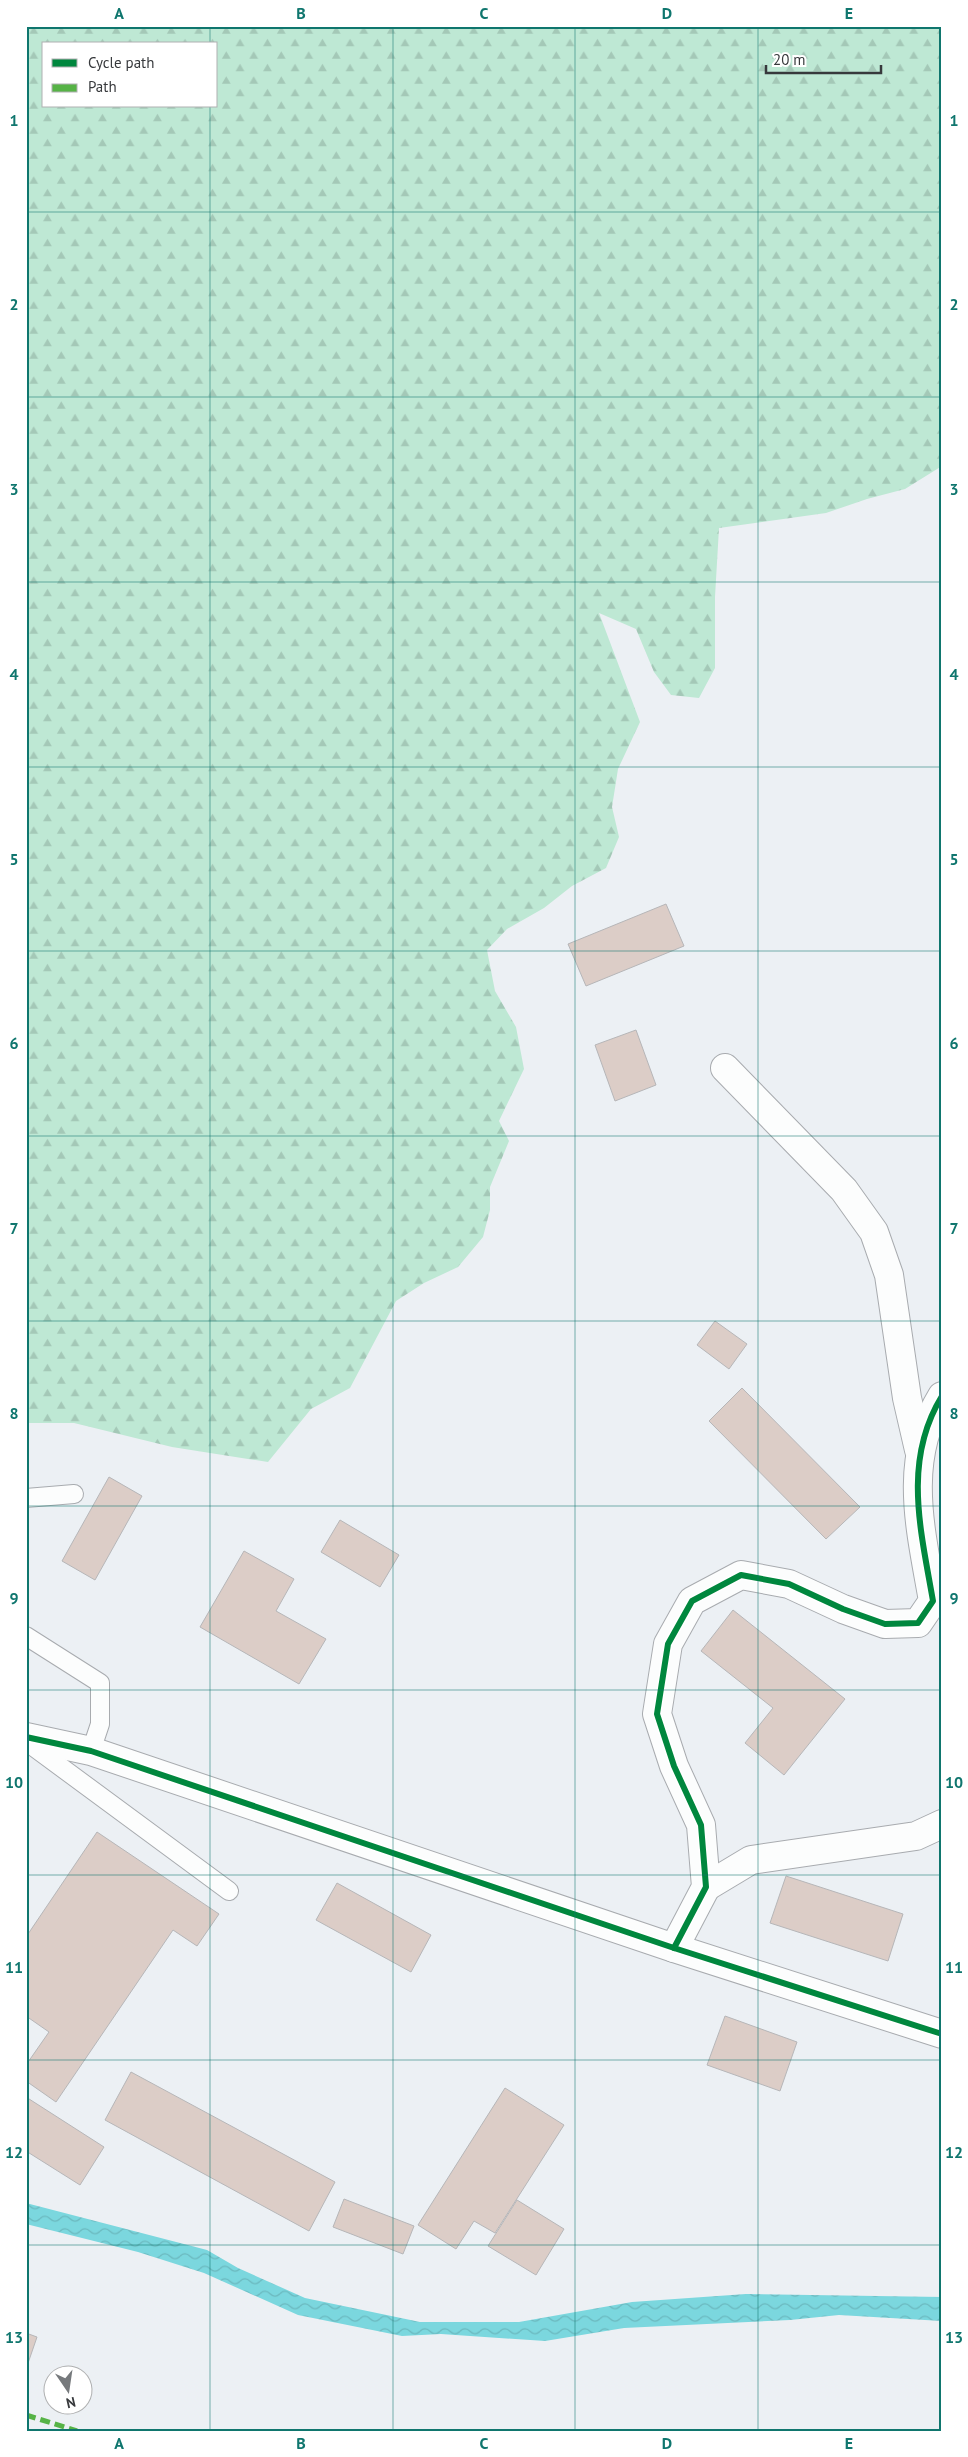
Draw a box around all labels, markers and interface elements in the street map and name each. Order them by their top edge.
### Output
text: A [114,3,124,23]
text: B [296,3,306,23]
text: C [480,3,489,23]
text: D [662,3,672,23]
text: E [845,3,853,23]
legend [42,42,218,108]
scale bar [766,42,880,74]
text: 20 m [773,50,806,69]
text: Cycle path [88,53,154,72]
text: Path [88,77,117,96]
text: 1 [9,110,19,130]
text: 1 [949,110,959,130]
text: 2 [9,294,19,314]
text: 2 [949,294,959,314]
text: 3 [9,479,19,499]
text: 3 [949,479,959,499]
text: 4 [9,664,19,684]
text: 4 [949,664,959,684]
text: 5 [9,849,19,869]
text: 5 [949,849,959,869]
text: 6 [9,1033,19,1053]
text: 6 [949,1033,959,1053]
text: 7 [9,1218,19,1238]
text: 7 [949,1218,959,1238]
text: 8 [9,1403,19,1423]
text: 8 [949,1403,959,1423]
text: 9 [9,1588,19,1608]
text: 9 [949,1588,959,1608]
text: 10 [5,1772,23,1792]
text: 10 [945,1772,963,1792]
text: 11 [5,1957,23,1977]
text: 11 [945,1957,963,1977]
text: 12 [5,2142,23,2162]
text: 12 [945,2142,963,2162]
text: 13 [5,2327,23,2347]
text: 13 [945,2327,963,2347]
north arrow [42,2364,92,2414]
text: N [64,2393,77,2412]
text: A [114,2433,124,2453]
text: B [296,2433,306,2453]
text: C [480,2433,489,2453]
text: D [662,2433,672,2453]
text: E [845,2433,853,2453]

